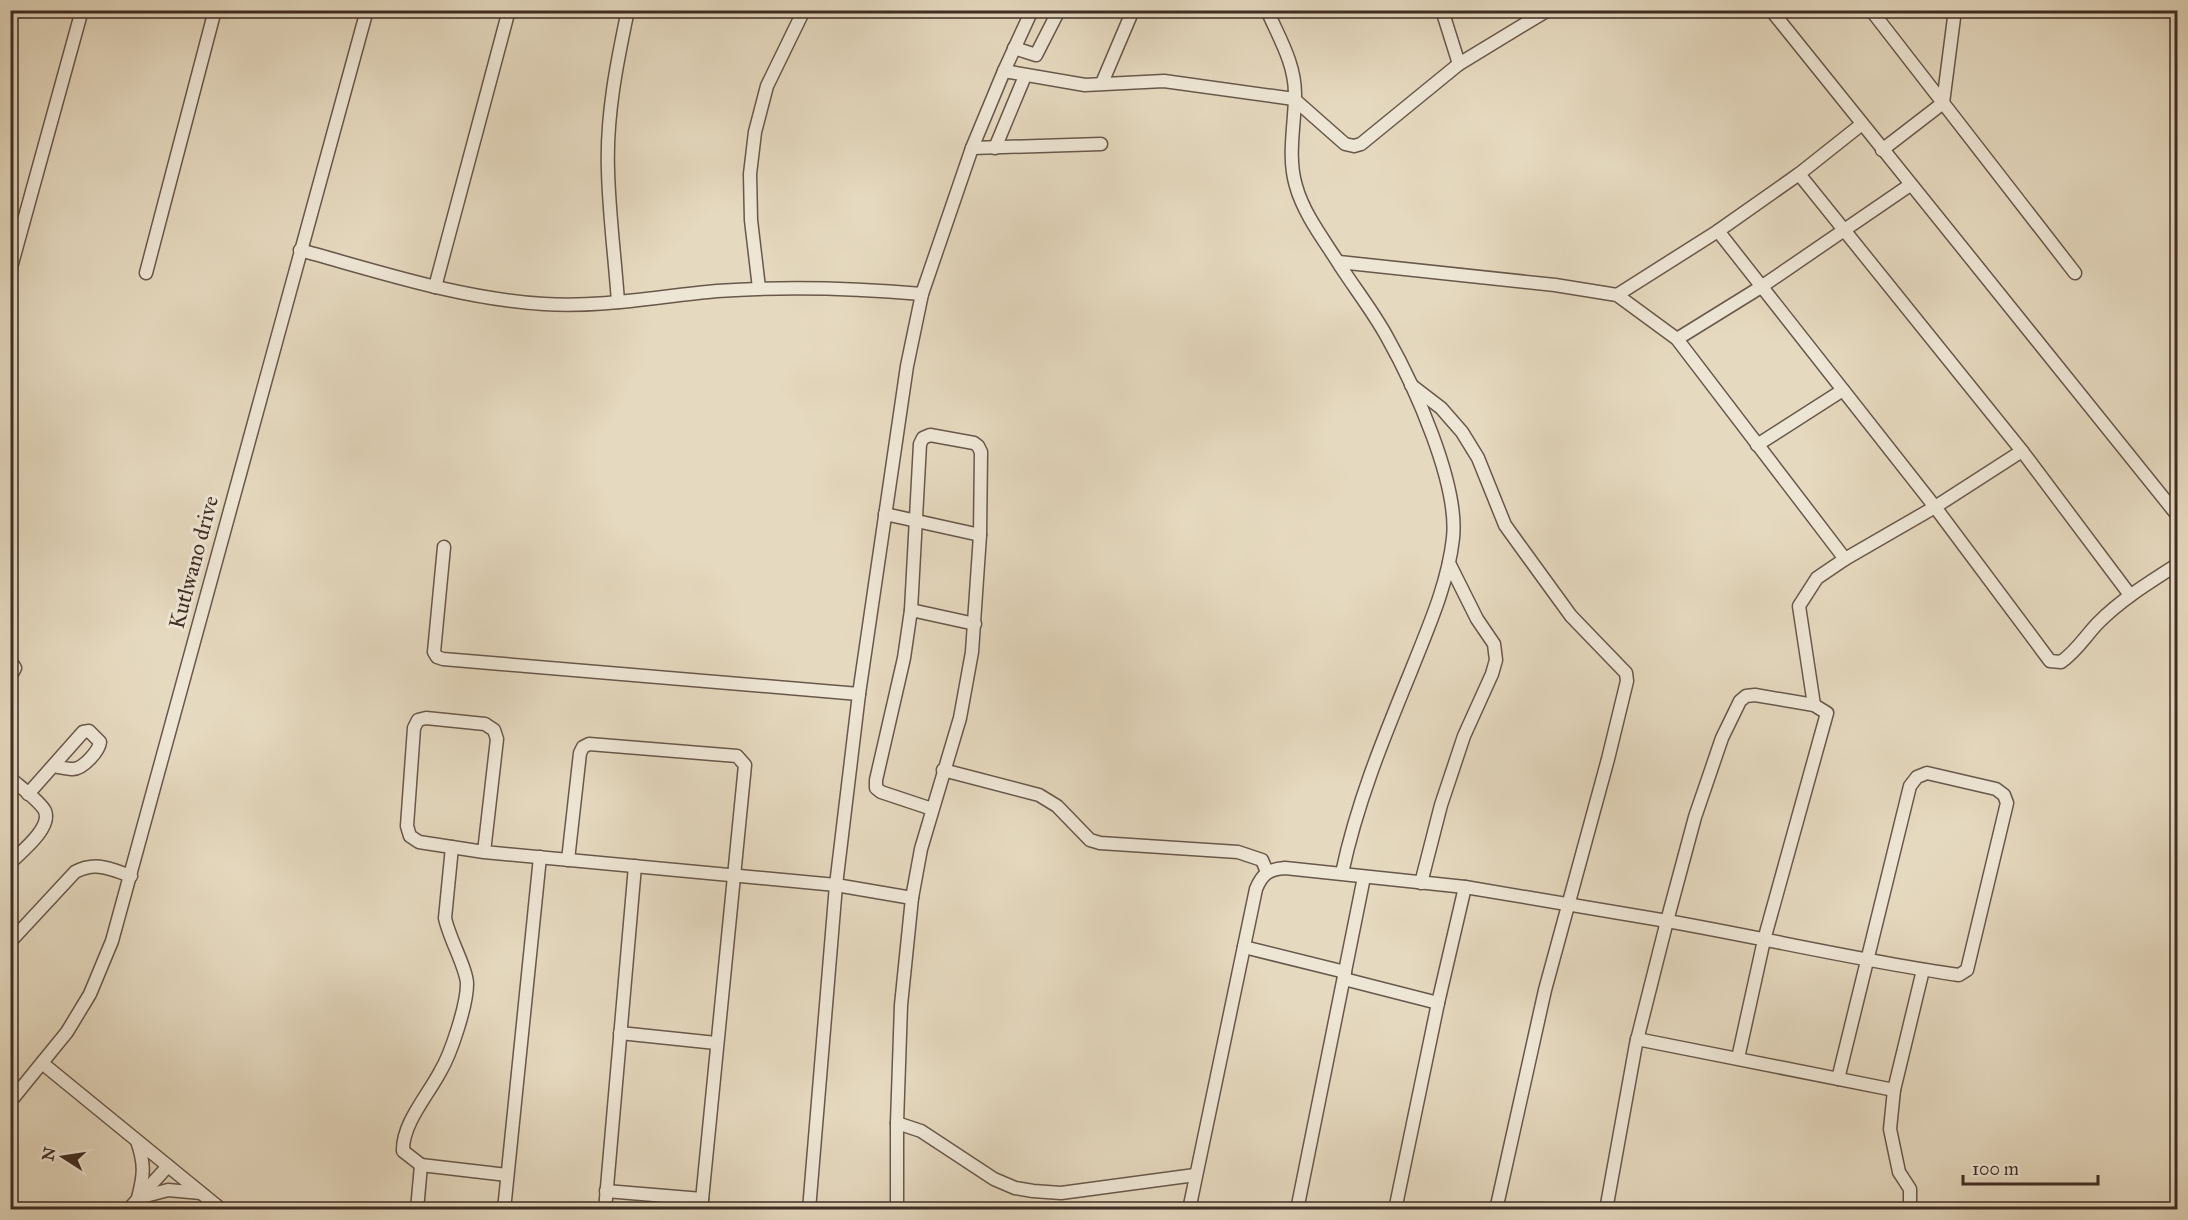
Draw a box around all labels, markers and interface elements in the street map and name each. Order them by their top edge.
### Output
street label: Kutlwano drive [163,493,224,632]
north arrow [33,1127,93,1187]
text: N [38,1145,60,1163]
scale bar [1963,1148,2098,1186]
text: 100 m [1972,1158,2019,1180]

